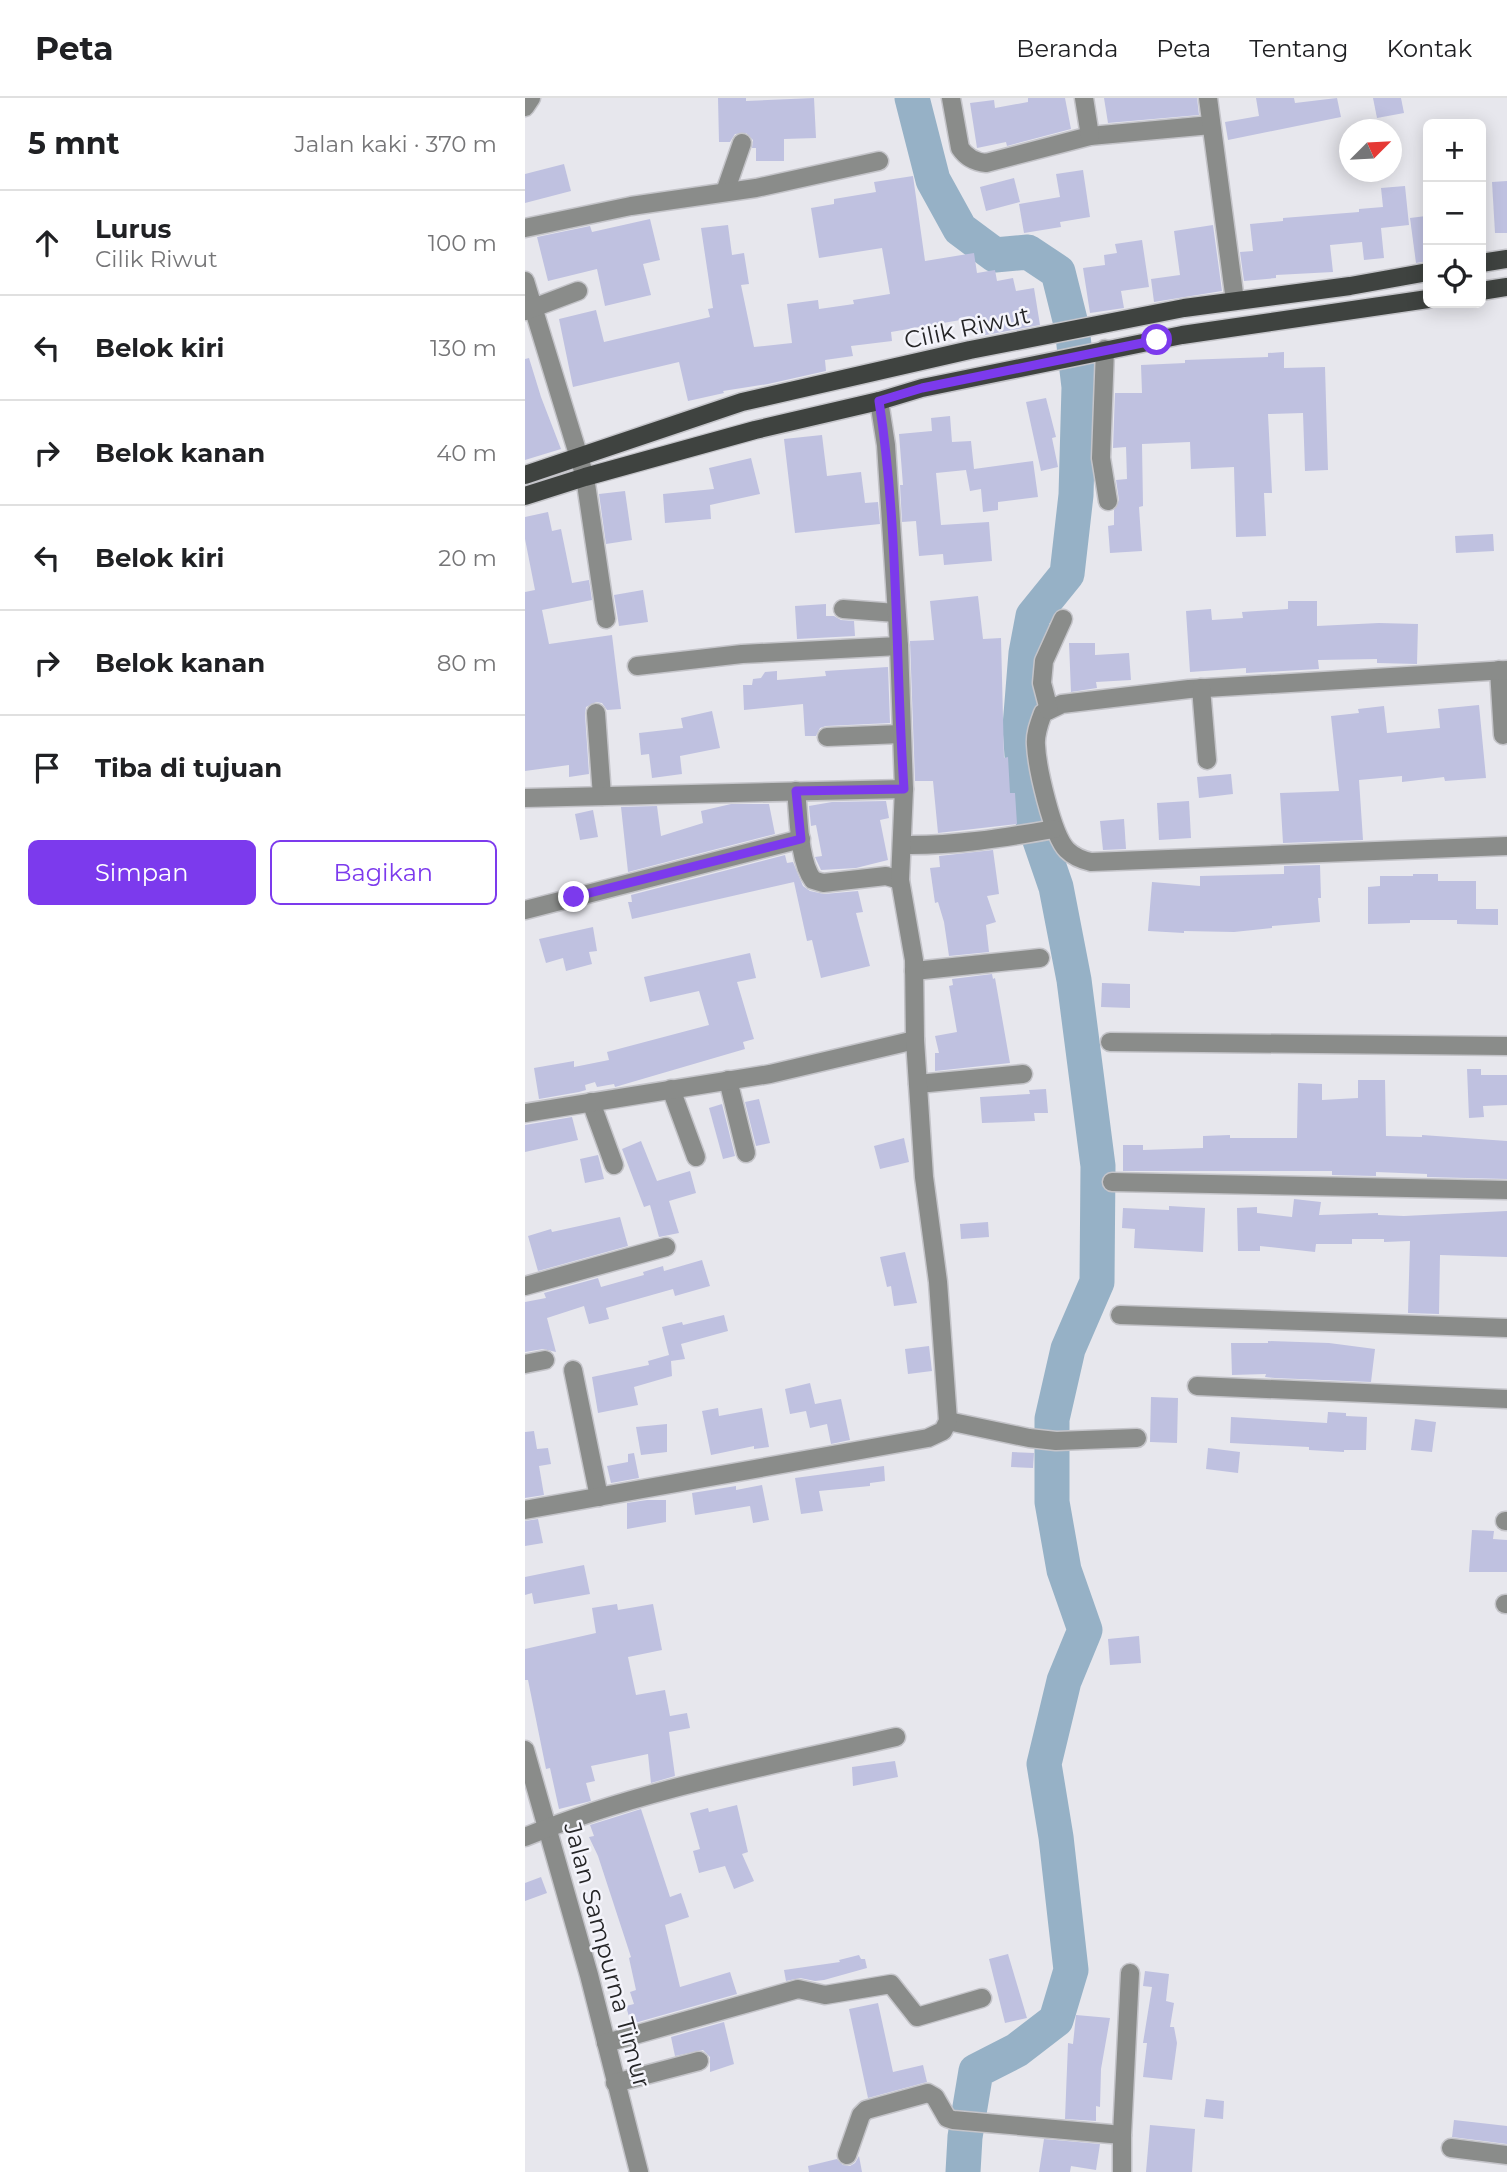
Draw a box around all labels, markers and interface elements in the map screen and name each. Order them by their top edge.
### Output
text: Peta [35,28,114,68]
text: Beranda [1016,34,1118,63]
text: Peta [1156,34,1211,63]
text: Tentang [1249,34,1348,63]
text: Kontak [1386,34,1472,63]
north arrow [1339,119,1402,182]
map controls [1423,119,1486,308]
button: + [1423,119,1486,182]
text: 5 mnt [28,125,120,162]
text: Jalan kaki · 370 m [294,130,497,158]
button: − [1423,182,1486,245]
text: Lurus [95,213,171,245]
icon: ahead [28,224,66,262]
text: 100 m [428,229,497,257]
text: Cilik Riwut [95,245,217,273]
button: locate [1423,245,1486,308]
street label: Cilik Riwut [901,300,1033,355]
route start [1141,324,1172,355]
icon: left [28,329,66,367]
text: Belok kiri [95,332,224,364]
text: 130 m [430,334,497,362]
icon: right [28,434,66,472]
text: Belok kanan [95,437,265,469]
text: 40 m [436,439,497,467]
icon: left [28,539,66,577]
text: Belok kiri [95,542,224,574]
text: 20 m [438,544,497,572]
icon: right [28,644,66,682]
text: Belok kanan [95,647,265,679]
text: 80 m [437,649,497,677]
icon: arrive [28,749,66,787]
text: Tiba di tujuan [95,752,282,784]
button: Simpan [28,840,256,905]
button: Bagikan [270,840,497,905]
route end [558,881,589,912]
street label: Jalan Sampurna Timur [558,1818,657,2091]

